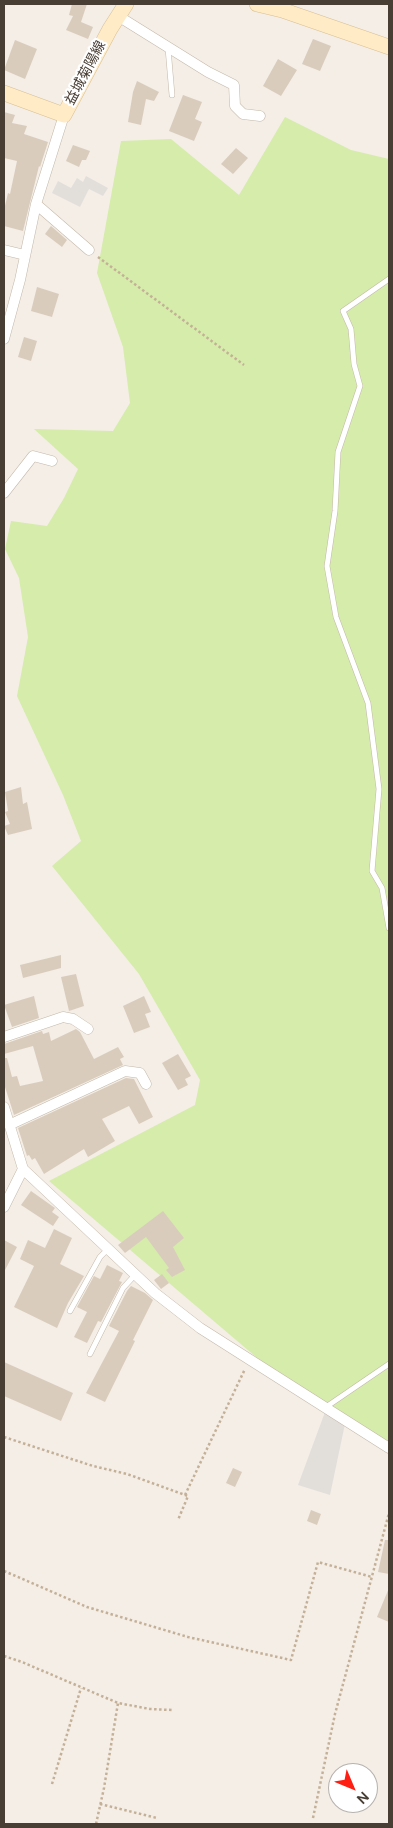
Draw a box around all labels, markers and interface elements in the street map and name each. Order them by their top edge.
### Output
street label: 益城菊陽線 [62,38,110,108]
north arrow [328,1763,378,1813]
text: N [353,1788,373,1808]

